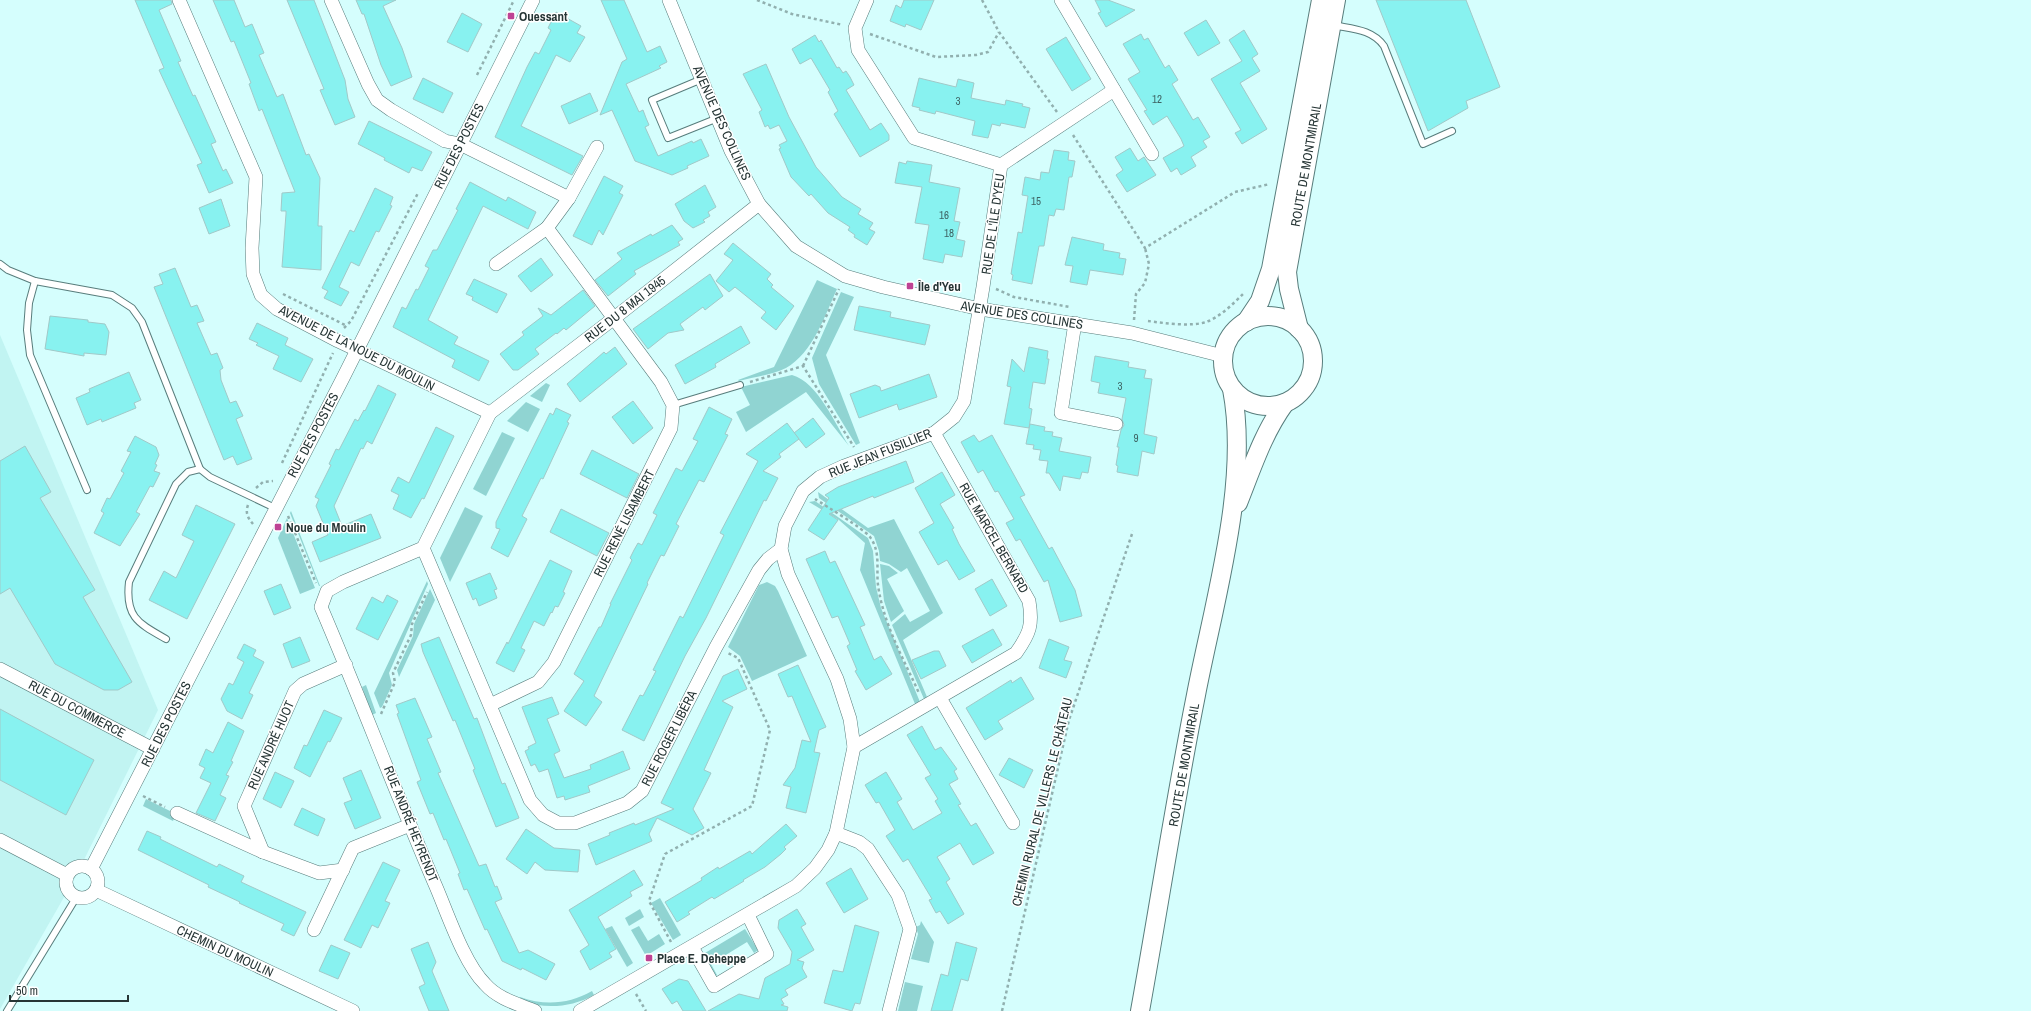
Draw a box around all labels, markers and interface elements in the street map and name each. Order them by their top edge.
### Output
place label: Ouessant [519,8,568,25]
marker: Ouessant [506,11,516,21]
street label: AVENUE DES COLLINES [689,62,755,183]
house number: 12 [1152,92,1162,106]
house number: 3 [955,94,961,108]
street label: RUE DES POSTES [430,100,488,192]
street label: ROUTE DE MONTMIRAIL [1287,102,1325,228]
street label: RUE DE L'ÎLE D'YEU [977,172,1009,276]
house number: 15 [1031,194,1041,208]
house number: 16 [939,208,949,222]
house number: 18 [944,226,954,240]
street label: RUE DU 8 MAI 1945 [581,272,669,346]
place label: Île d'Yeu [917,278,961,295]
marker: Île d'Yeu [905,281,915,291]
street label: AVENUE DES COLLINES [959,297,1084,333]
street label: AVENUE DE LA NOUE DU MOULIN [275,301,438,395]
house number: 3 [1117,379,1123,393]
street label: RUE DES POSTES [284,390,342,480]
street label: RUE JEAN FUSILLIER [826,424,934,481]
house number: 9 [1133,431,1139,445]
street label: RUE RENÉ LISAMBERT [590,466,659,580]
street label: RUE MARCEL BERNARD [955,480,1033,596]
place label: Noue du Moulin [286,519,366,536]
marker: Noue du Moulin [273,522,283,532]
street label: RUE DU COMMERCE [26,676,128,742]
street label: RUE DES POSTES [137,678,195,770]
street label: RUE ROGER LIBÉRA [637,686,701,789]
street label: CHEMIN RURAL DE VILLERS LE CHÂTEAU [1008,696,1076,908]
street label: RUE ANDRÉ HUOT [244,698,298,792]
street label: ROUTE DE MONTMIRAIL [1165,702,1203,828]
street label: RUE ANDRÉ HEYRENDT [380,763,442,885]
street label: CHEMIN DU MOULIN [174,921,276,981]
place label: Place E. Deheppe [657,950,746,967]
marker: Place E. Deheppe [644,953,654,963]
scale bar [10,977,128,1003]
text: 50 m [16,983,38,999]

